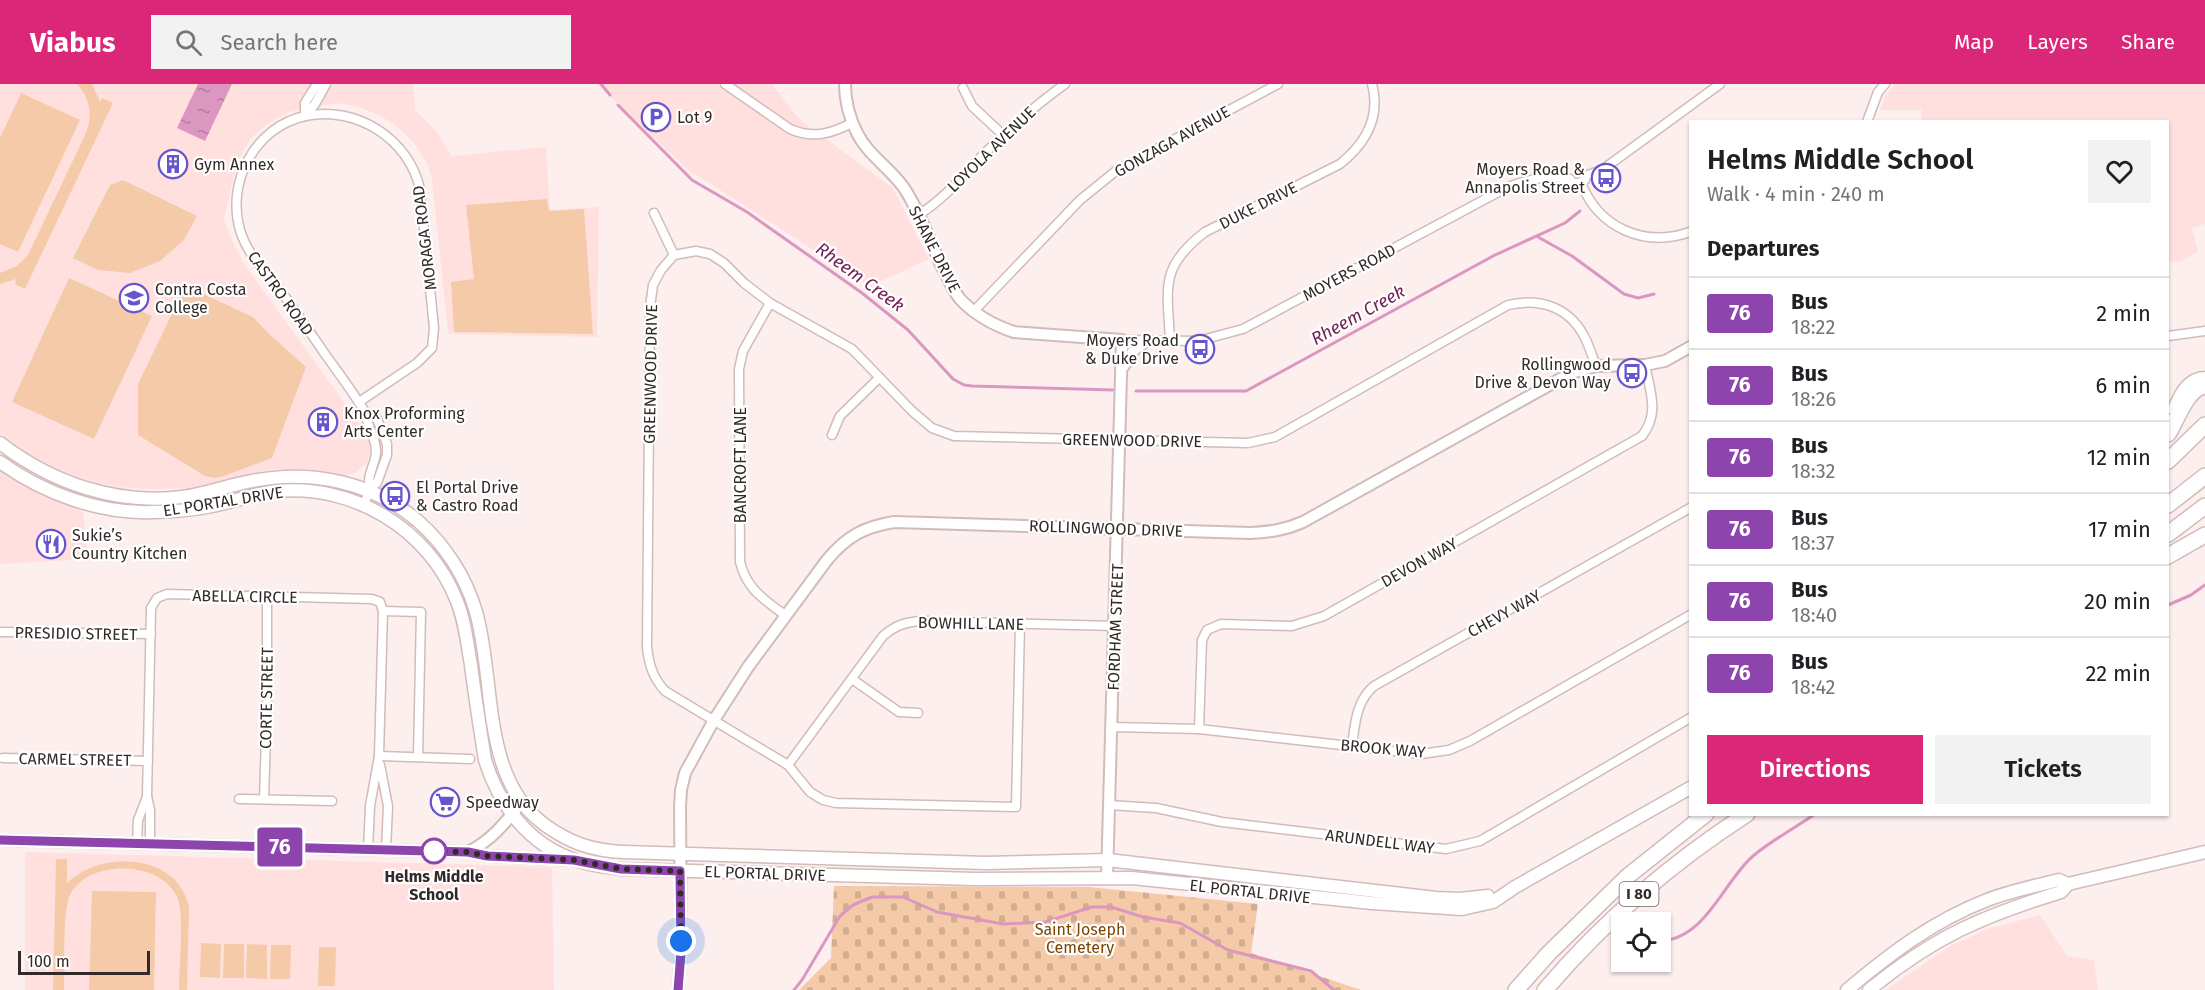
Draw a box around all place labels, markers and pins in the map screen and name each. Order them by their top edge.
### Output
parking icon: Lot 9 [640,101,672,133]
place label: Lot 9 [677,108,712,127]
building icon: Gym Annex [157,148,189,180]
place label: Gym Annex [194,155,274,174]
place label: Moyers Road & Annapolis Street [1465,160,1585,197]
bus stop icon: Moyers Road & Annapolis Street [1590,162,1622,194]
place label: Contra Costa College [155,280,247,317]
school or university icon: Contra Costa College [118,282,150,314]
place label: Moyers Road & Duke Drive [1085,331,1179,368]
bus stop icon: Moyers Road & Duke Drive [1184,333,1216,365]
place label: Rollingwood Drive & Devon Way [1475,355,1611,392]
bus stop icon: Rollingwood Drive & Devon Way [1616,357,1648,389]
place label: Knox Proforming Arts Center [344,404,465,441]
building icon: Knox Proforming Arts Center [307,406,339,438]
place label: El Portal Drive & Castro Road [416,478,519,515]
bus stop icon: El Portal Drive & Castro Road [379,480,411,512]
place label: Sukie’s Country Kitchen [72,526,187,563]
restaurant icon: Sukie’s Country Kitchen [35,528,67,560]
supermarket icon: Speedway [429,786,461,818]
place label: Speedway [466,793,539,812]
marker: Helms Middle School [421,838,447,864]
place label: Helms Middle School [384,867,484,904]

